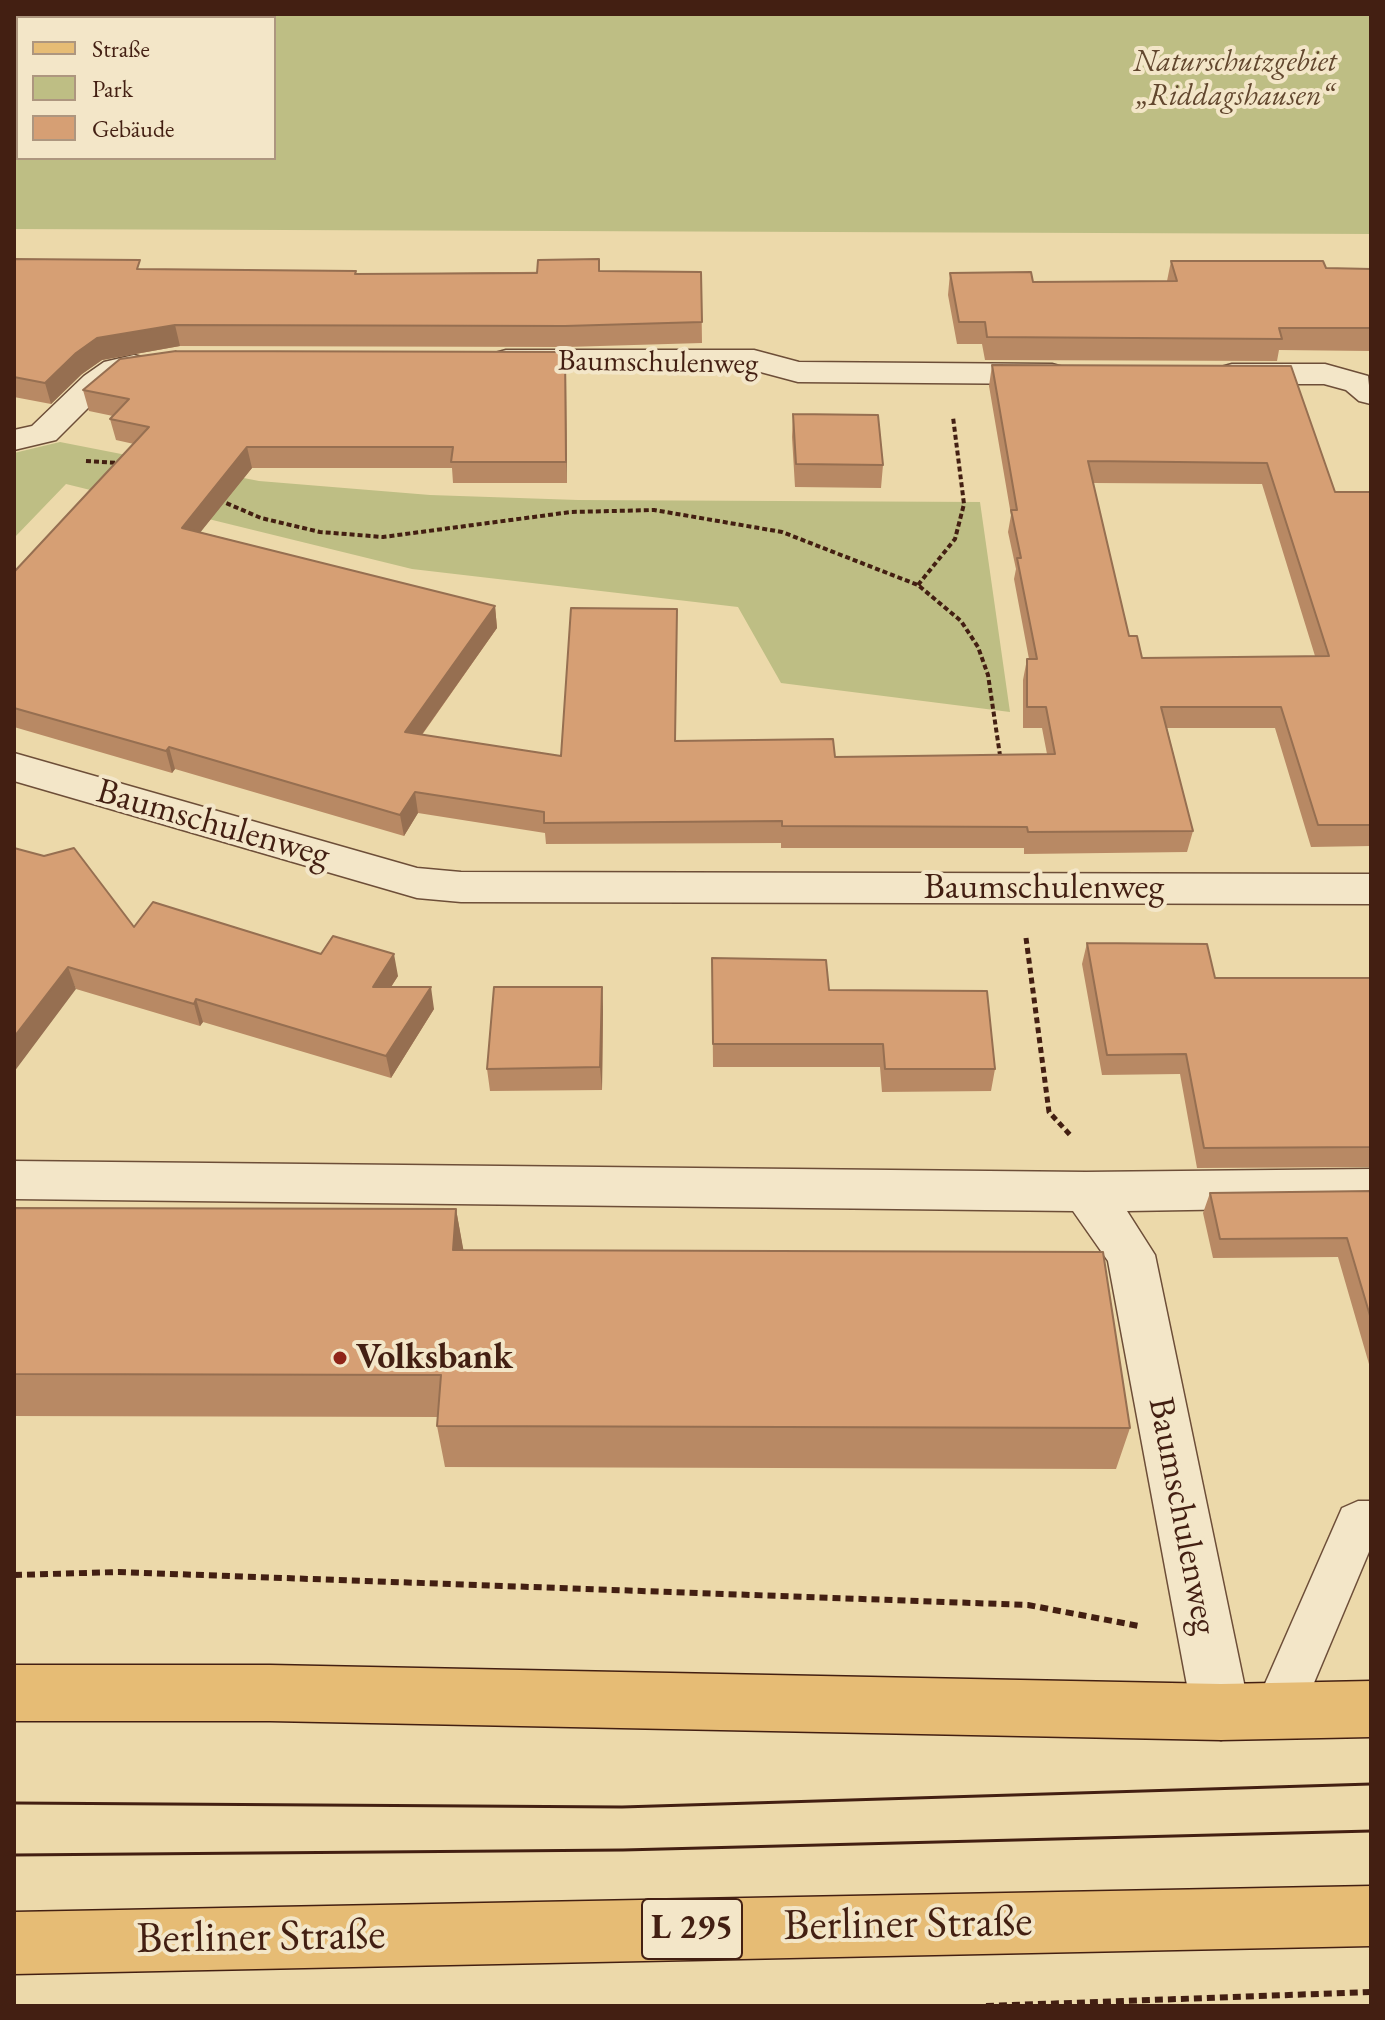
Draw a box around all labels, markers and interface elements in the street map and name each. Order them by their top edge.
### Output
legend [16,16,276,160]
text: Straße [92,33,150,64]
park label: Naturschutzgebiet „Riddagshausen“ [1133,45,1337,116]
text: Park [92,73,133,104]
text: Gebäude [92,113,174,144]
street label: Baumschulenweg [557,343,759,383]
street label: Baumschulenweg [91,770,335,878]
street label: Baumschulenweg [924,866,1164,910]
place label: Volksbank [356,1336,513,1380]
marker: Volksbank [331,1349,349,1367]
street label: Baumschulenweg [1138,1394,1226,1638]
street label: Berliner Straße [783,1896,1033,1954]
road number: L 295 [642,1899,742,1959]
street label: Berliner Straße [136,1909,386,1967]

